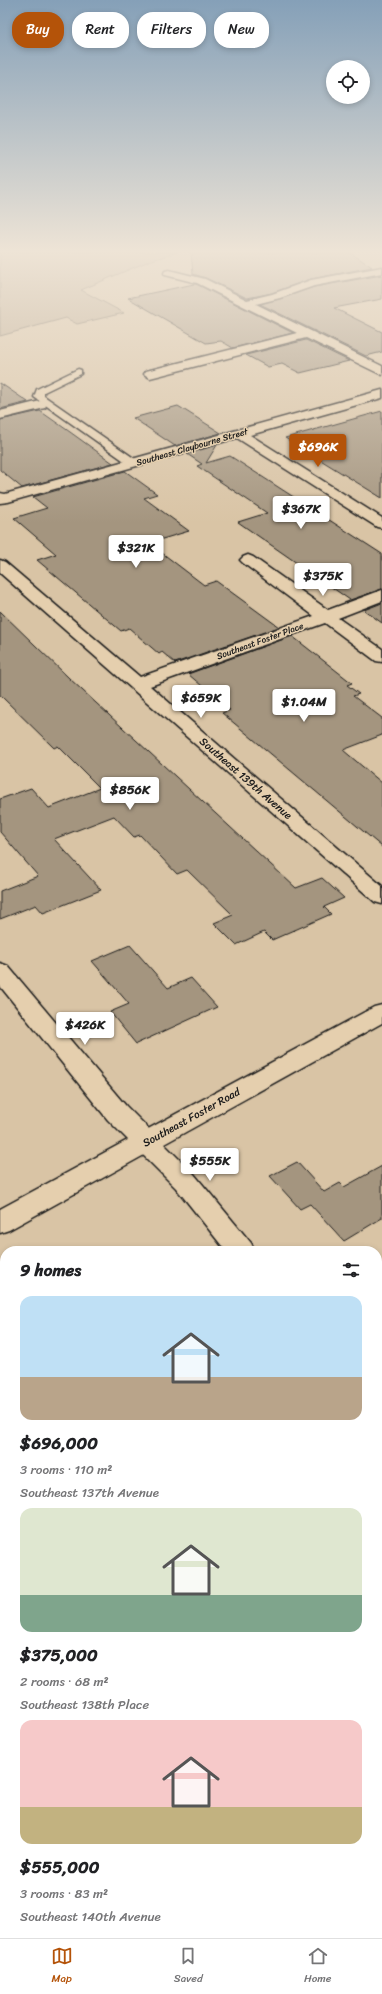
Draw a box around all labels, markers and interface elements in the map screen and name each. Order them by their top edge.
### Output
chip: Buy [12,12,64,48]
chip: Rent [72,12,129,48]
chip: Filters [137,12,206,48]
chip: New [214,12,269,48]
map controls [326,60,370,104]
button: locate [326,60,370,104]
street label: Southeast Claybourne Street [134,423,250,471]
pin: $696K [290,434,346,468]
text: $696K [298,435,338,458]
pin: $367K [273,496,329,530]
text: $367K [282,497,320,520]
pin: $321K [108,535,164,569]
text: $321K [118,536,154,559]
pin: $375K [295,563,351,597]
text: $375K [303,564,343,587]
street label: Southeast Foster Place [214,618,306,664]
pin: $659K [173,685,229,719]
text: $659K [181,686,221,709]
pin: $1.04M [271,689,337,723]
text: $1.04M [281,690,327,713]
street label: Southeast 139th Avenue [195,732,297,825]
pin: $856K [102,777,158,811]
text: $856K [110,778,150,801]
pin: $426K [57,1012,113,1046]
text: $426K [65,1013,105,1036]
street label: Southeast Foster Road [139,1082,245,1152]
pin: $555K [182,1148,238,1182]
text: $555K [190,1149,230,1172]
text: 9 homes [20,1255,81,1285]
icon: filters [340,1259,362,1281]
icon: home [155,1322,227,1394]
text: $696,000 [20,1428,98,1458]
text: 3 rooms · 110 m² [20,1458,112,1481]
text: Southeast 137th Avenue [20,1481,159,1504]
icon: home [155,1534,227,1606]
text: $375,000 [20,1640,98,1670]
text: 2 rooms · 68 m² [20,1670,109,1693]
text: Southeast 138th Place [20,1693,149,1716]
icon: home [155,1746,227,1818]
text: $555,000 [20,1852,99,1882]
text: 3 rooms · 83 m² [20,1882,108,1905]
text: Southeast 140th Avenue [20,1905,161,1928]
tab: Map [51,1945,73,1988]
tab: Saved [174,1945,203,1988]
tab: Home [304,1945,331,1988]

